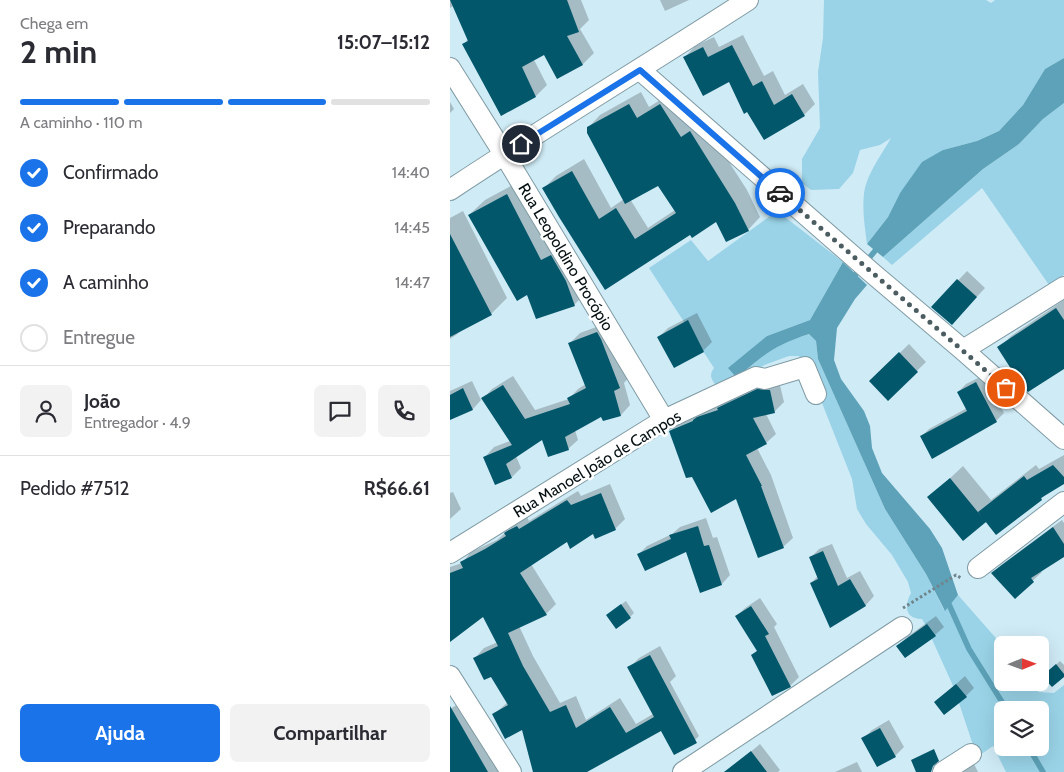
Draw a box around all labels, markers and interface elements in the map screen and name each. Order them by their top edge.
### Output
text: Chega em [20,14,88,33]
text: 15:07–15:12 [337,31,430,54]
text: 2 min [20,32,97,71]
text: A caminho · 110 m [20,113,142,132]
pin [500,123,542,165]
icon: home [507,130,535,158]
icon: check [20,159,48,187]
text: Confirmado [63,161,159,184]
text: 14:40 [392,163,430,182]
courier [755,168,805,218]
icon: car [766,179,794,207]
street label: Rua Leopoldino Procópio [514,180,618,334]
icon: check [20,214,48,242]
text: Preparando [63,216,156,239]
text: 14:45 [394,218,430,237]
icon: check [20,269,48,297]
text: A caminho [63,271,149,294]
text: 14:47 [395,273,430,292]
text: Entregue [63,326,135,349]
pin [985,367,1027,409]
icon: bag [992,374,1020,402]
button: person [20,385,72,437]
button: chat [314,385,366,437]
button: phone [378,385,430,437]
text: João [84,390,120,413]
street label: Rua Manoel João de Campos [510,406,685,522]
text: Entregador · 4.9 [84,413,191,432]
text: Pedido #7512 [20,477,130,500]
text: R$66.61 [364,477,430,500]
north arrow [994,636,1049,691]
map controls [994,636,1049,756]
button: layers [994,701,1049,756]
button: Ajuda [20,704,220,762]
button: Compartilhar [230,704,430,762]

